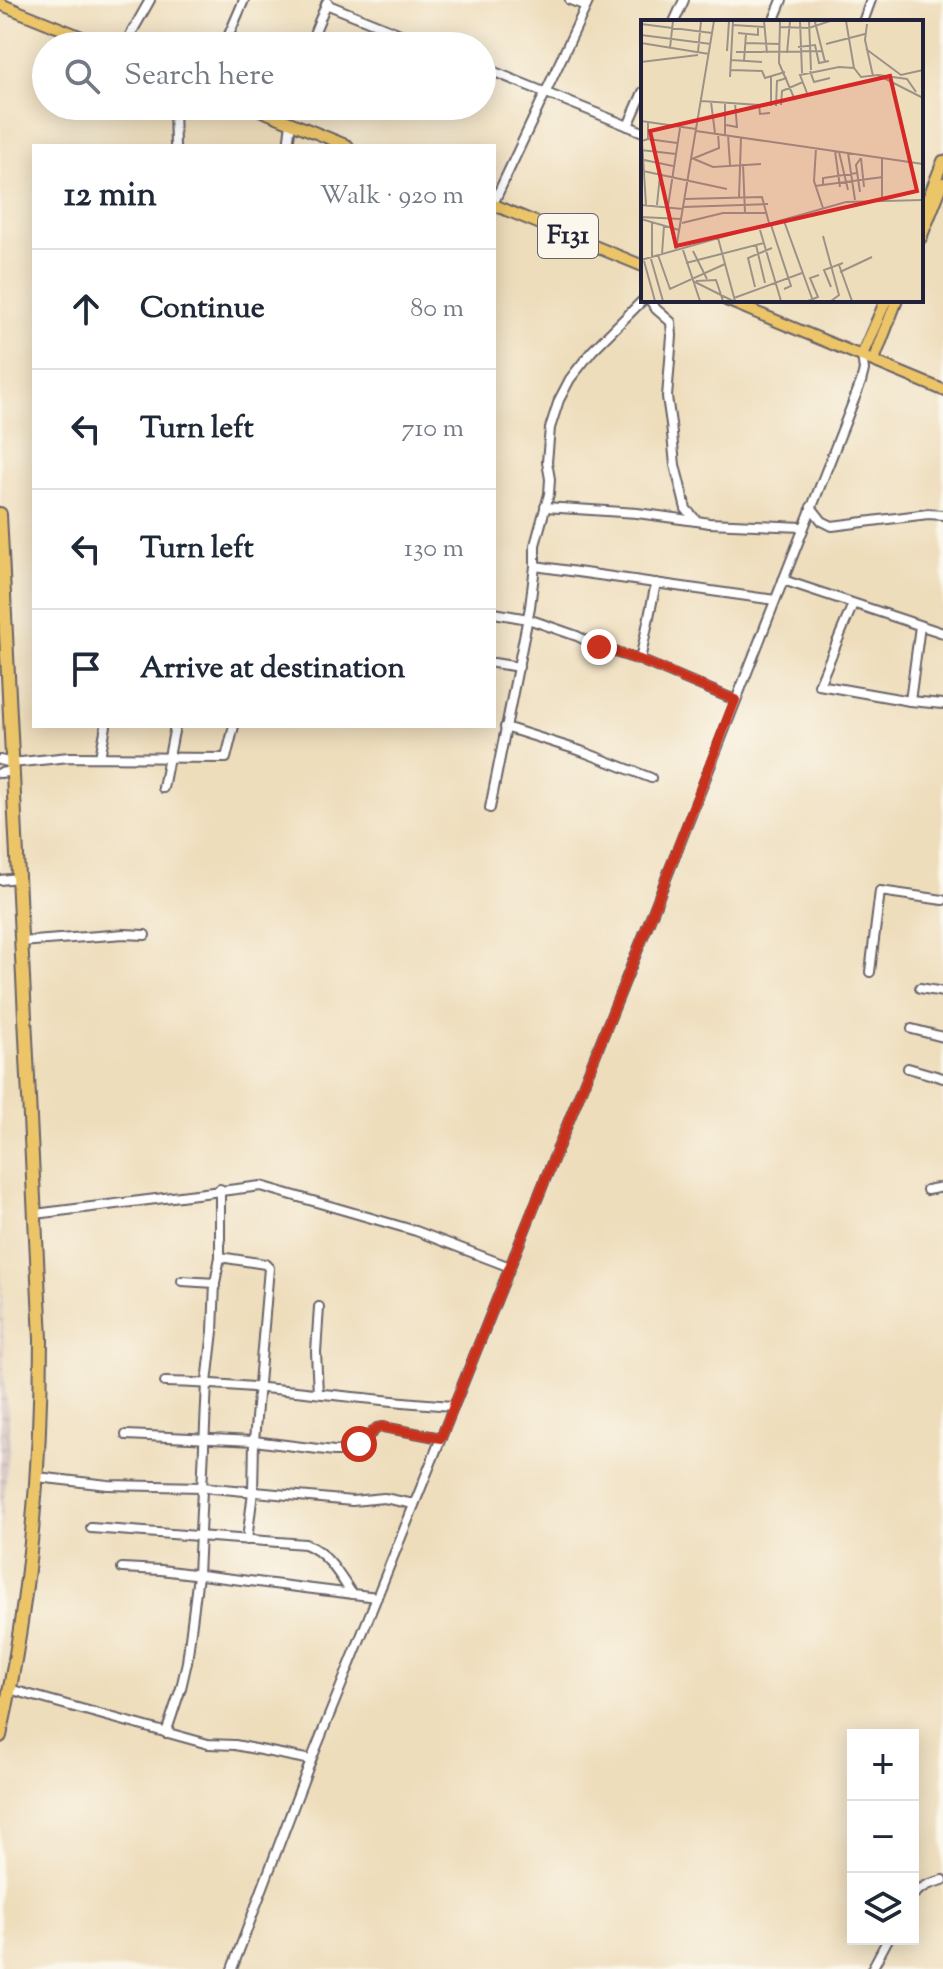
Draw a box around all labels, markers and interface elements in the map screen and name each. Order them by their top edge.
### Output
inset map [641,20,923,302]
search box [32,32,496,120]
icon: search [60,54,104,98]
text: Search here [124,55,274,98]
text: 12 min [64,172,157,221]
text: Walk · 920 m [320,178,464,215]
road number: F131 [538,214,598,258]
icon: ahead [64,287,108,331]
text: Continue [140,288,265,331]
text: 80 m [410,291,464,328]
icon: left [64,407,108,451]
text: Turn left [140,408,254,451]
text: 710 m [402,411,464,448]
icon: left [64,527,108,571]
text: Turn left [140,528,254,571]
text: 130 m [404,531,464,568]
route end [581,629,617,665]
icon: arrive [64,647,108,691]
text: Arrive at destination [140,648,405,691]
route start [341,1426,377,1462]
map controls [847,1729,919,1945]
button: + [847,1729,919,1801]
button: − [847,1801,919,1873]
button: layers [847,1873,919,1945]

